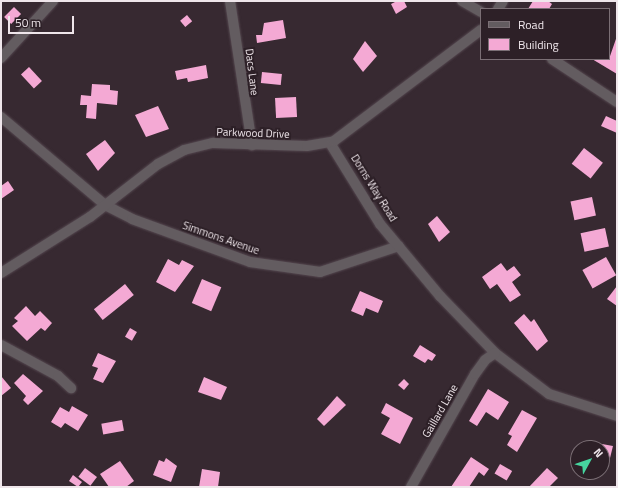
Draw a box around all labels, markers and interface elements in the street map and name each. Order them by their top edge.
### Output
scale bar [10,8,76,34]
legend [480,8,610,60]
text: 50 m [15,13,41,32]
text: Road [518,15,544,34]
text: Building [518,35,559,54]
street label: Dacs Lane [243,48,261,96]
street label: Parkwood Drive [216,125,290,141]
street label: Dorns Way Road [348,152,400,224]
street label: Simmons Avenue [181,219,261,257]
street label: Gaillard Lane [419,382,461,440]
north arrow [570,440,610,480]
text: N [590,445,607,461]

